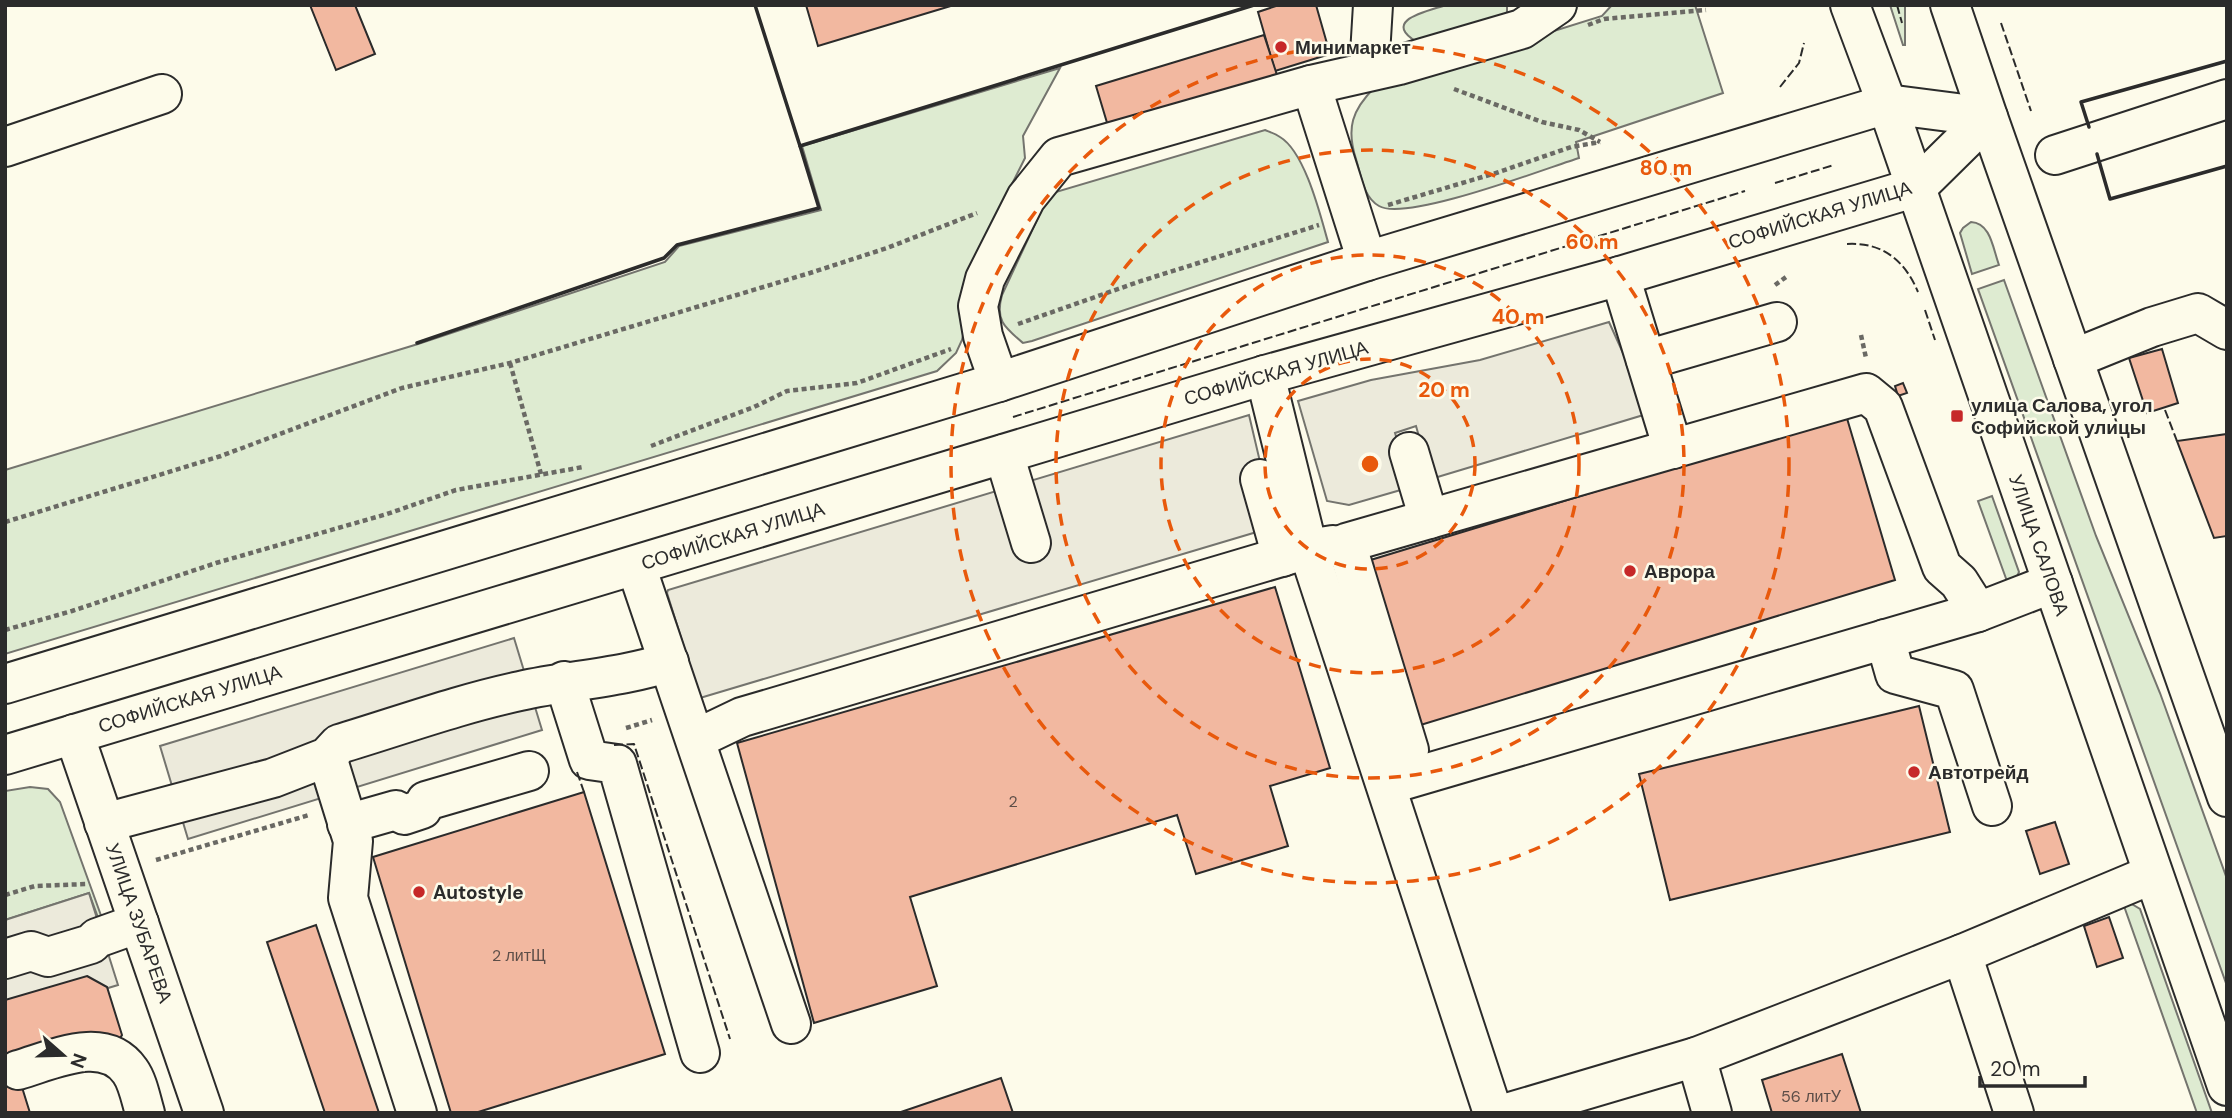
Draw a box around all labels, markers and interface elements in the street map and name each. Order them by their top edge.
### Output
place label: Минимаркет [1295,35,1411,60]
marker: Минимаркет [1273,39,1289,55]
text: 80 m [1640,154,1692,182]
street label: СОФИЙСКАЯ УЛИЦА [1725,175,1915,255]
text: 60 m [1566,228,1618,256]
text: 40 m [1491,303,1545,331]
street label: СОФИЙСКАЯ УЛИЦА [1181,335,1371,411]
text: 20 m [1418,376,1470,404]
place label: улица Салова, угол Софийской улицы [1971,393,2153,440]
marker: улица Салова, угол Софийской улицы [1949,408,1965,424]
centre of rings [1358,452,1382,476]
street label: УЛИЦА САЛОВА [2003,471,2075,619]
street label: СОФИЙСКАЯ УЛИЦА [638,496,828,576]
place label: Аврора [1644,559,1715,584]
marker: Аврора [1622,563,1638,579]
street label: СОФИЙСКАЯ УЛИЦА [95,659,285,739]
place label: Автотрейд [1928,760,2029,785]
marker: Автотрейд [1906,764,1922,780]
house number: 2 [1008,791,1018,812]
street label: УЛИЦА ЗУБАРЕВА [100,840,178,1007]
place label: Autostyle [433,880,524,905]
marker: Autostyle [411,884,427,900]
house number: 2 литЩ [492,945,546,966]
north arrow [28,1020,98,1090]
scale bar [1980,1044,2085,1088]
text: N [64,1050,93,1071]
text: 20 m [1990,1055,2041,1083]
house number: 56 литУ [1781,1086,1842,1107]

